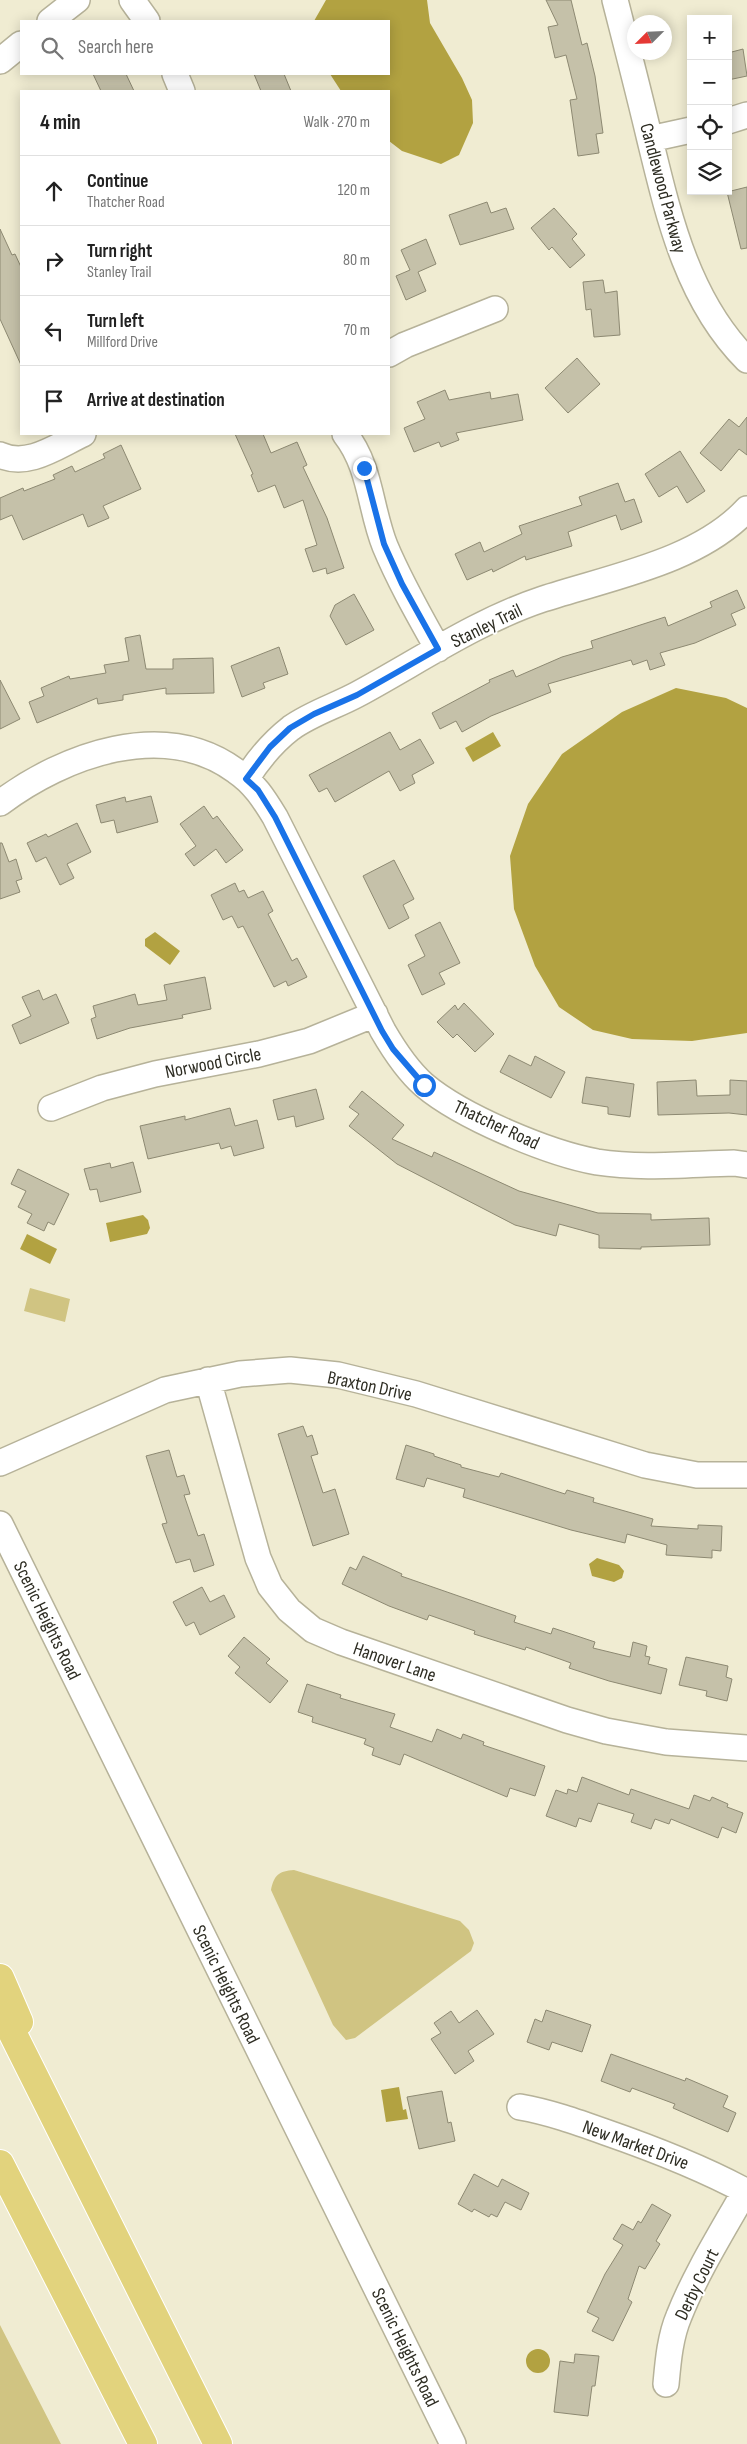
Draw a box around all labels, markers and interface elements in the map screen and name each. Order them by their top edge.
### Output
north arrow [627,15,672,60]
map controls [687,15,732,195]
button: + [687,15,732,60]
search box [20,20,390,75]
icon: search [38,34,66,62]
text: Search here [78,36,154,59]
button: − [687,60,732,105]
button: locate [687,105,732,150]
text: 4 min [40,110,81,135]
text: Walk · 270 m [304,113,370,132]
street label: Candlewood Parkway [634,121,691,256]
button: layers [687,150,732,195]
text: Continue [87,170,148,193]
icon: ahead [40,177,68,205]
text: 120 m [338,181,370,200]
text: Thatcher Road [87,193,165,212]
text: Turn right [87,240,152,263]
icon: right [40,247,68,275]
text: 80 m [343,251,370,270]
text: Stanley Trail [87,263,151,282]
text: Turn left [87,310,144,333]
icon: left [40,317,68,345]
text: 70 m [344,321,370,340]
text: Millford Drive [87,333,158,352]
icon: arrive [40,387,68,415]
text: Arrive at destination [87,389,225,412]
route end [353,457,376,480]
street label: Stanley Trail [447,599,526,653]
street label: Norwood Circle [163,1043,263,1084]
route start [413,1074,436,1097]
street label: Thatcher Road [450,1095,543,1155]
street label: Braxton Drive [325,1366,414,1407]
street label: Scenic Heights Road [8,1557,85,1684]
street label: Hanover Lane [350,1638,439,1687]
street label: Scenic Heights Road [187,1921,264,2048]
street label: New Market Drive [579,2116,692,2175]
street label: Derby Court [670,2245,725,2324]
street label: Scenic Heights Road [366,2284,443,2411]

